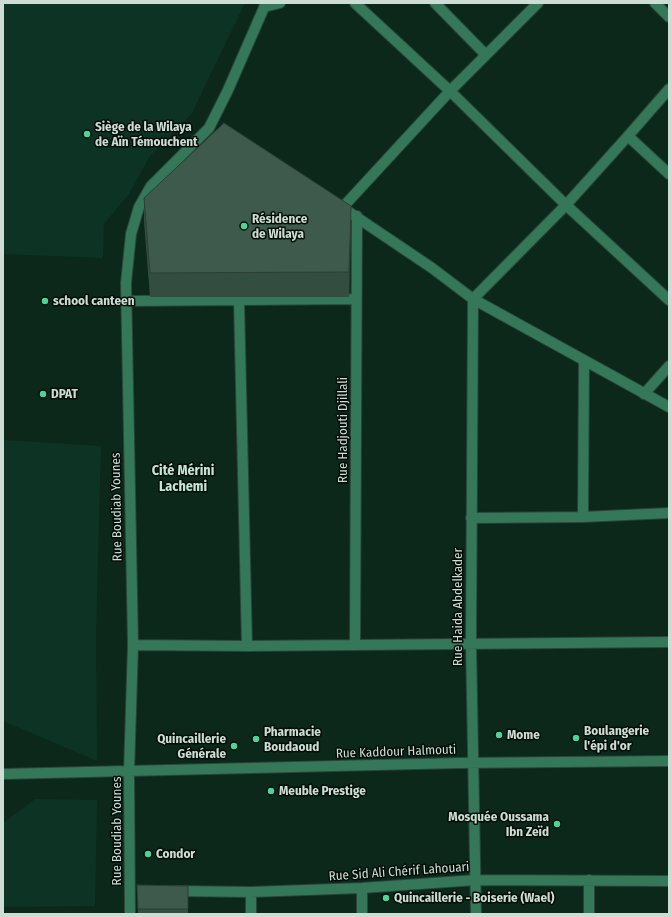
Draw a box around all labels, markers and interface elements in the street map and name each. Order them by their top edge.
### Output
place label: Siège de la Wilaya de Aïn Témouchent [95,119,198,150]
marker: Siège de la Wilaya de Aïn Témouchent [82,129,92,139]
place label: Résidence de Wilaya [252,211,307,242]
marker: Résidence de Wilaya [239,221,249,231]
place label: school canteen [53,293,134,309]
marker: school canteen [40,296,50,306]
street label: Rue Hadjouti Djillali [335,377,351,483]
place label: DPAT [51,386,78,402]
marker: DPAT [38,389,48,399]
street label: Rue Boudiab Younes [108,452,126,562]
district label: Cité Mérini Lachemi [152,463,214,496]
street label: Rue Haida Abdelkader [450,548,466,666]
place label: Boulangerie l'épi d'or [584,723,649,754]
place label: Pharmacie Boudaoud [264,724,321,755]
place label: Mome [507,727,540,743]
marker: Mome [494,730,504,740]
place label: Quincaillerie Générale [157,731,226,762]
marker: Boulangerie l'épi d'or [571,733,581,743]
marker: Pharmacie Boudaoud [251,734,261,744]
marker: Quincaillerie Générale [229,741,239,751]
street label: Rue Kaddour Halmouti [336,742,456,762]
street label: Rue Boudiab Younes [109,777,125,885]
place label: Meuble Prestige [279,783,366,799]
marker: Meuble Prestige [266,786,276,796]
place label: Mosquée Oussama Ibn Zeïd [448,809,549,840]
marker: Mosquée Oussama Ibn Zeïd [552,819,562,829]
place label: Condor [156,846,195,862]
marker: Condor [143,849,153,859]
street label: Rue Sid Ali Chérif Lahouari [328,859,470,885]
place label: Quincaillerie - Boiserie (Wael) [394,890,554,906]
marker: Quincaillerie - Boiserie (Wael) [381,893,391,903]

